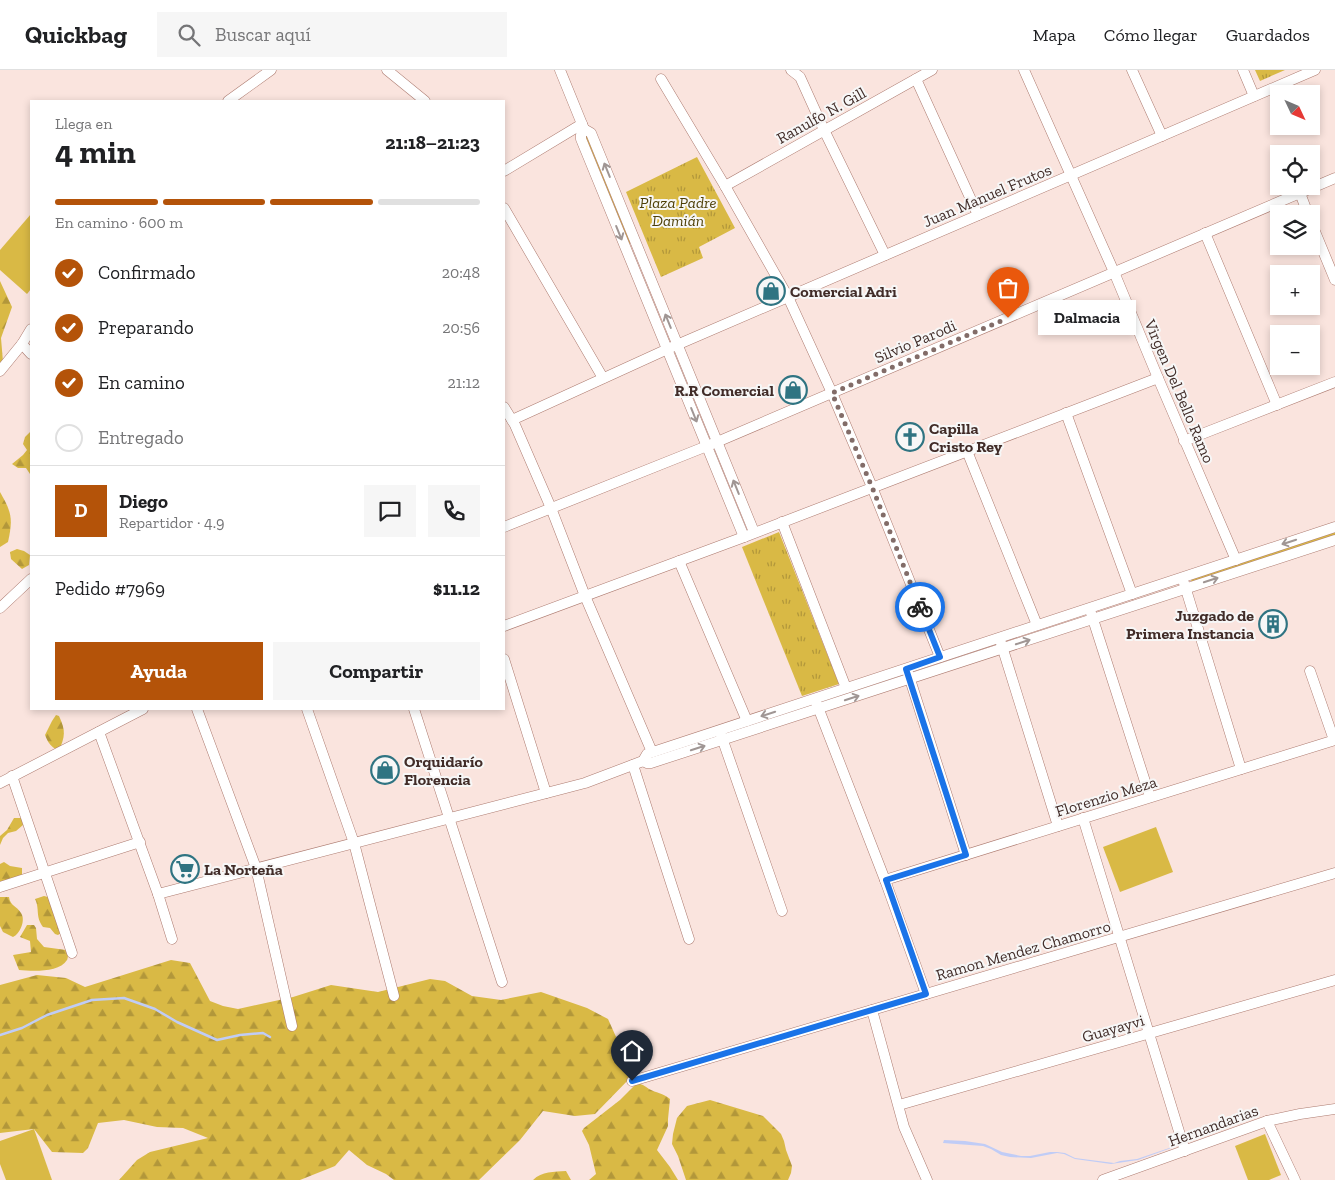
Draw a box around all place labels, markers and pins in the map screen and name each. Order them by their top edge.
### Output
pin [987,267,1029,318]
shop icon: Comercial Adri [756,276,786,306]
place label: Comercial Adri [790,282,897,301]
callout: Dalmacia [1038,300,1136,336]
shop icon: R.R Comercial [778,375,808,405]
place label: R.R Comercial [674,381,774,400]
place label: Capilla Cristo Rey [929,419,1003,456]
church icon: Capilla Cristo Rey [895,422,925,452]
place label: Juzgado de Primera Instancia [1126,606,1254,643]
building icon: Juzgado de Primera Instancia [1258,609,1288,639]
place label: Orquidarío Florencia [404,752,483,789]
shop icon: Orquidarío Florencia [370,755,400,785]
supermarket icon: La Norteña [170,854,200,884]
place label: La Norteña [204,860,283,879]
pin [611,1030,653,1081]

